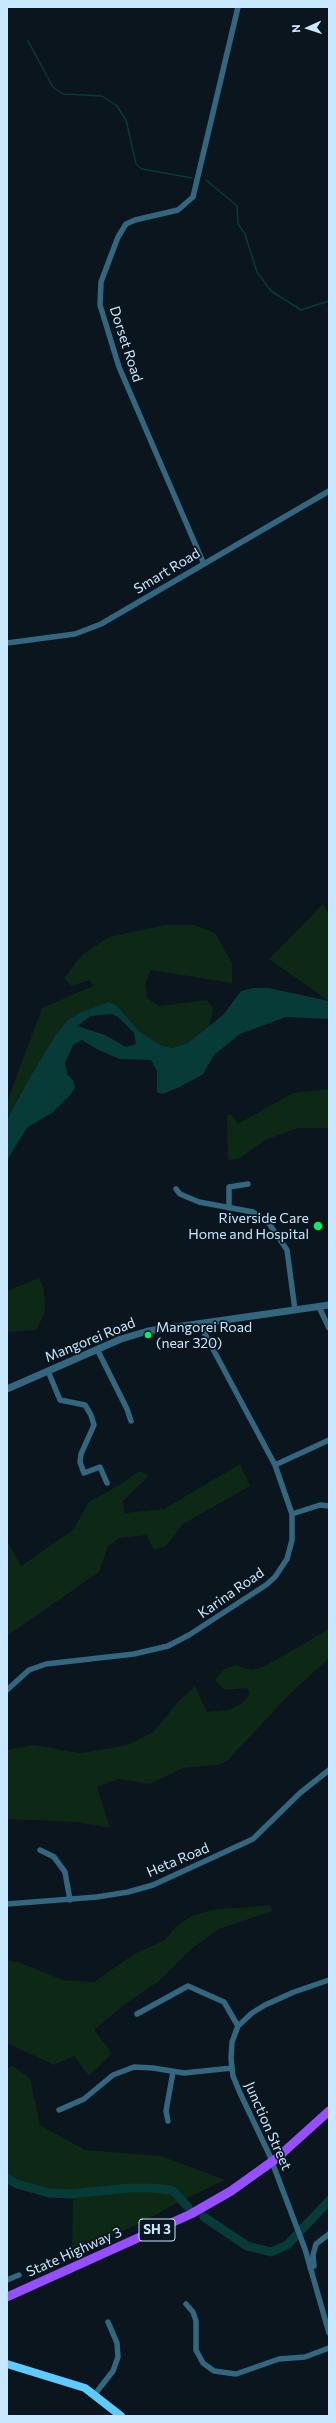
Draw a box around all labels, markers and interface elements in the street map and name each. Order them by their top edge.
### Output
north arrow [288,8,328,48]
text: N [289,24,302,33]
street label: Dorset Road [106,304,146,384]
street label: Smart Road [131,545,203,597]
place label: Riverside Care Home and Hospital [188,1210,309,1242]
marker: Riverside Care Home and Hospital [312,1220,324,1232]
street label: Mangorei Road [42,1314,138,1366]
place label: Mangorei Road (near 320) [156,1319,252,1352]
marker: Mangorei Road (near 320) [143,1330,153,1340]
street label: Karina Road [195,1564,267,1622]
street label: Heta Road [144,1839,212,1881]
street label: Junction Street [241,2079,295,2173]
road number: SH 3 [139,2219,175,2241]
street label: State Highway 3 [24,2223,124,2281]

